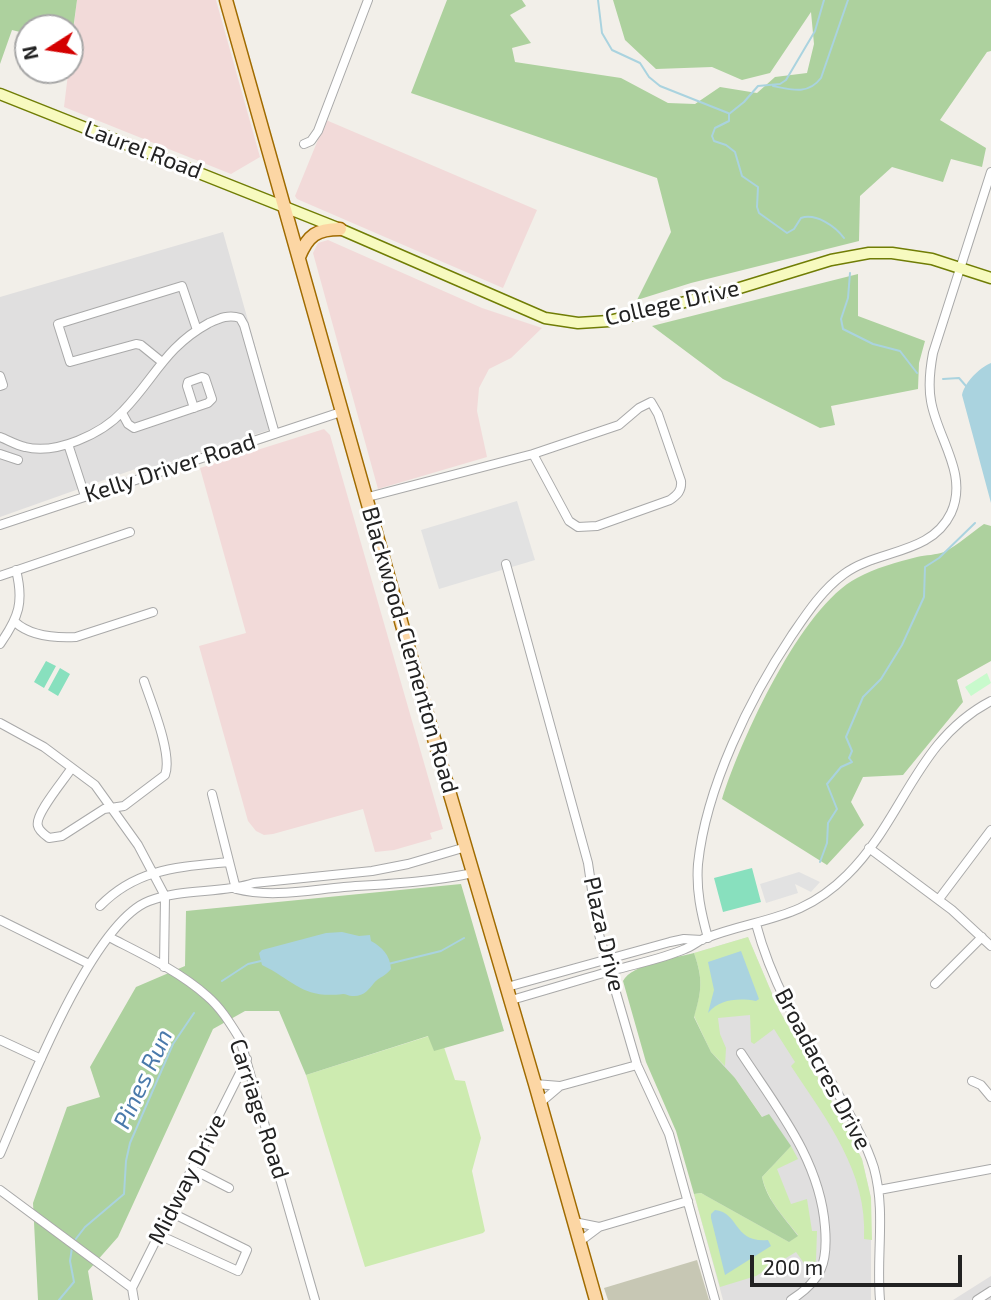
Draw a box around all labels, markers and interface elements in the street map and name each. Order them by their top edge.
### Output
north arrow [14,14,84,84]
text: N [17,44,43,62]
street label: Laurel Road [80,115,206,185]
street label: College Drive [602,274,742,332]
street label: Kelly Driver Road [81,427,259,509]
street label: Blackwood-Clementon Road [356,504,464,796]
street label: Plaza Drive [577,874,631,994]
street label: Broadacres Drive [769,984,877,1154]
water label: Pines Run [107,1025,179,1133]
street label: Carriage Road [223,1035,295,1183]
street label: Midway Drive [142,1109,232,1249]
scale bar [753,1240,965,1284]
text: 200 m [763,1254,823,1279]

